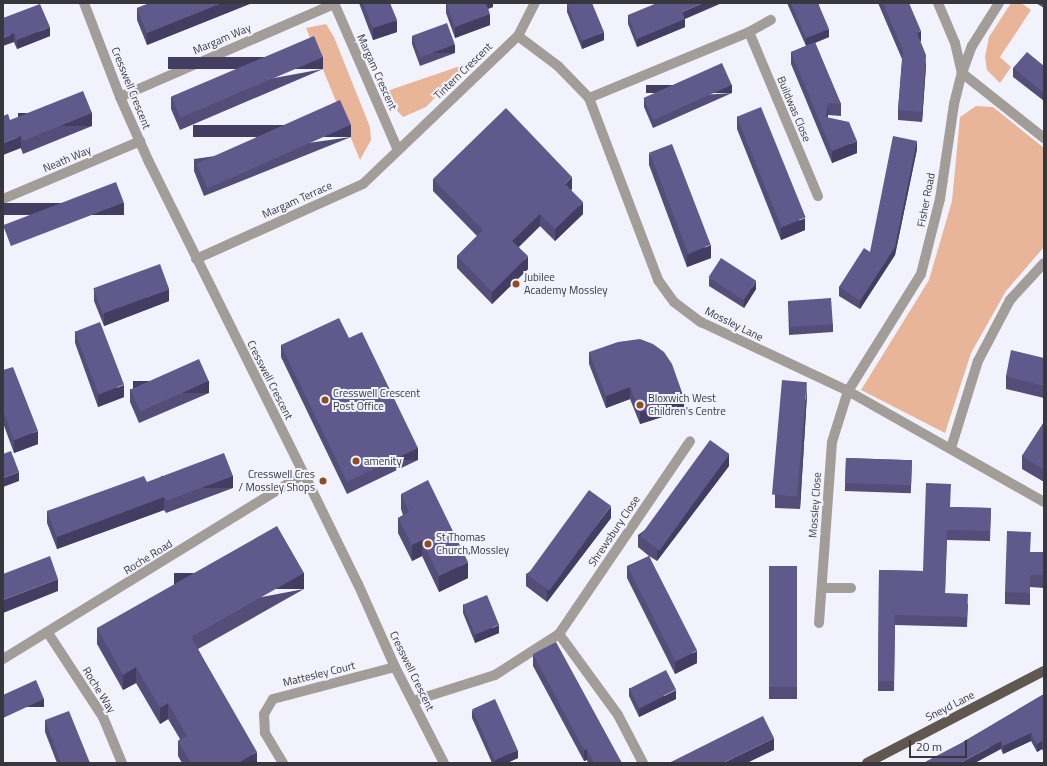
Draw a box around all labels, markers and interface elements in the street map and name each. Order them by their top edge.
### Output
street label: Margam Way [191,21,253,57]
street label: Margam Crescent [354,32,400,112]
street label: Tintern Crescent [431,40,495,102]
street label: Cresswell Crescent [109,45,153,131]
street label: Buildwas Close [774,74,814,144]
street label: Neath Way [41,143,93,175]
street label: Fisher Road [914,172,938,228]
street label: Margam Terrace [260,179,334,221]
place label: Jubilee Academy Mossley [524,271,608,297]
marker: Jubilee Academy Mossley [511,279,521,289]
street label: Mossley Lane [703,304,765,344]
street label: Cresswell Crescent [244,338,296,422]
place label: Cresswell Crescent Post Office [333,387,420,413]
place label: Bloxwich West Children's Centre [648,392,726,418]
marker: Cresswell Crescent Post Office [320,395,330,405]
marker: Bloxwich West Children's Centre [635,400,645,410]
place label: amenity [364,454,402,468]
marker: amenity [351,456,361,466]
place label: Cresswell Cres / Mossley Shops [239,468,315,494]
street label: Mossley Close [806,472,824,538]
marker: Cresswell Cres / Mossley Shops [318,476,328,486]
street label: Shrewsbury Close [585,493,643,569]
place label: St Thomas Church,Mossley [436,531,509,557]
street label: Roche Road [121,537,175,577]
marker: St Thomas Church,Mossley [423,539,433,549]
street label: Cresswell Crescent [387,629,437,713]
street label: Mattesley Court [281,659,357,689]
street label: Roche Way [80,665,118,715]
street label: Sneyd Lane [923,688,977,724]
scale bar [911,732,969,758]
text: 20 m [916,737,942,756]

